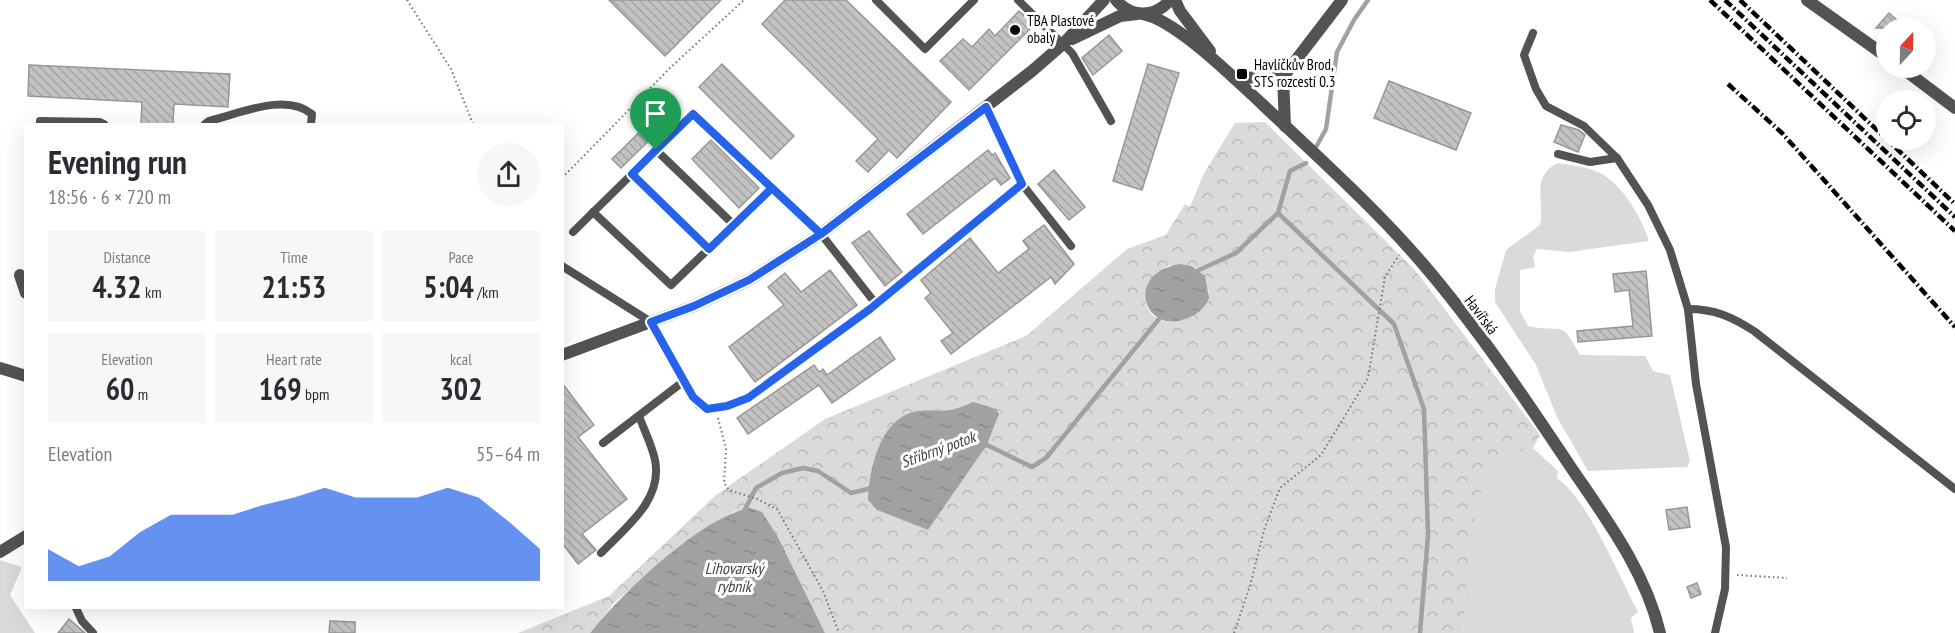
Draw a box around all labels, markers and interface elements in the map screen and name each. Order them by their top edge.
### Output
place label: TBA Plastové obaly [1027,11,1094,47]
north arrow [1876,18,1936,78]
map controls [1876,18,1936,150]
marker: TBA Plastové obaly [1008,23,1022,37]
place label: Havlíčkův Brod, STS rozcestí 0.3 [1254,55,1335,91]
marker: Havlíčkův Brod, STS rozcestí 0.3 [1235,67,1249,81]
pin [630,88,681,150]
button: locate [1876,90,1936,150]
icon: arrive [639,97,672,130]
text: Evening run [48,140,187,183]
button: share [477,143,540,206]
text: 18:56 · 6 × 720 m [48,184,171,210]
text: Distance [103,247,151,267]
text: Time [280,247,308,267]
text: Pace [448,247,474,267]
text: 4.32 [92,267,142,306]
text: 21:53 [262,267,326,306]
text: 5:04 [423,267,474,306]
text: km [142,282,162,302]
text: /km [474,282,499,302]
street label: Havířská [1461,291,1502,338]
text: Elevation [101,349,153,369]
text: Heart rate [266,349,322,369]
text: kcal [450,349,472,369]
text: 60 [106,369,134,408]
text: 169 [259,369,302,408]
text: 302 [439,369,483,408]
text: m [134,384,148,404]
text: bpm [302,384,329,404]
water label: Stříbrný potok [898,426,980,472]
text: Elevation [48,441,112,467]
text: 55–64 m [476,441,540,467]
water label: Lihovarský rybník [705,558,765,596]

